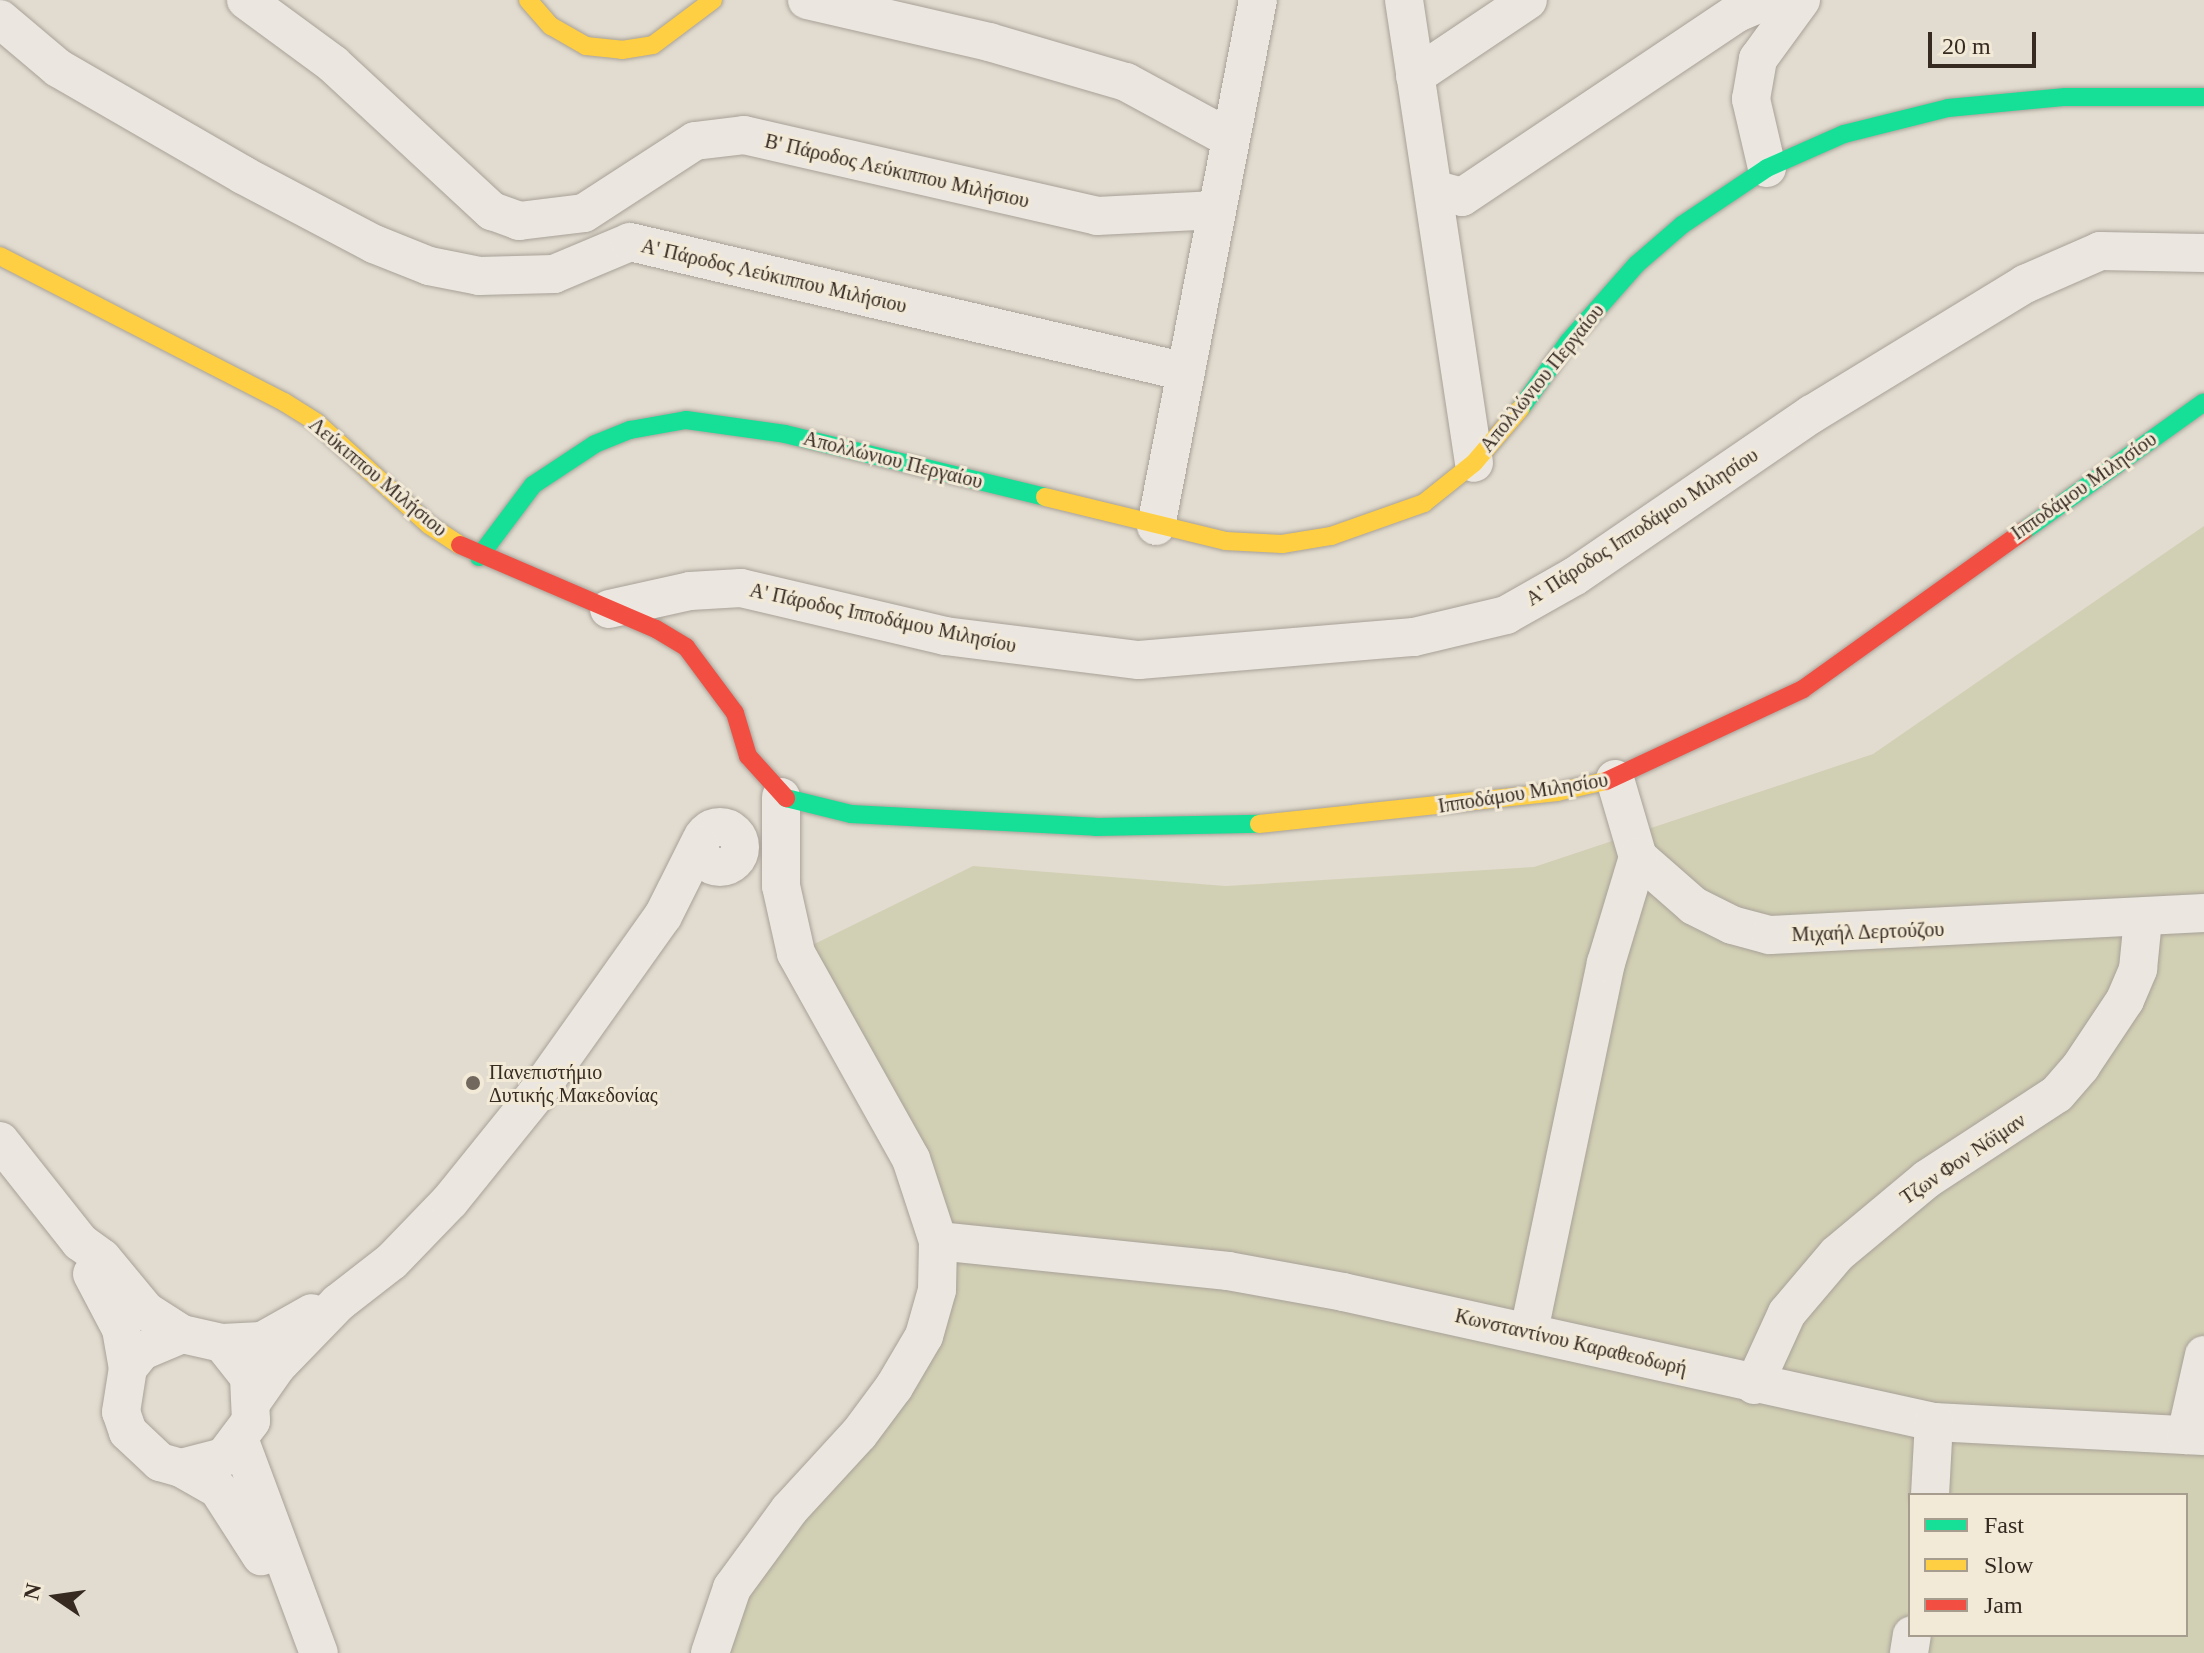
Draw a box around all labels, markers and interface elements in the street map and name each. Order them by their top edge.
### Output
scale bar [1932,16,2040,66]
text: 20 m [1942,33,1991,59]
street label: Β' Πάροδος Λεύκιππου Μιλήσιου [762,129,1032,213]
street label: Α' Πάροδος Λεύκιππου Μιλήσιου [638,234,910,318]
street label: Απολλώνιου Περγαίου [1475,299,1609,457]
street label: Λεύκιππου Μιλήσιου [304,412,452,542]
street label: Απολλώνιου Περγαίου [801,426,985,494]
street label: Ιπποδάμου Μιλησίου [2007,427,2161,545]
street label: Α' Πάροδος Ιπποδάμου Μιλησίου [1521,443,1763,611]
street label: Α' Πάροδος Ιπποδάμου Μιλησίου [748,578,1018,658]
street label: Ιπποδάμου Μιλησίου [1436,768,1610,818]
street label: Μιχαήλ Δερτούζου [1791,917,1945,947]
place label: Πανεπιστήμιο Δυτικής Μακεδονίας [489,1060,658,1107]
marker: Πανεπιστήμιο Δυτικής Μακεδονίας [464,1074,482,1092]
street label: Τζων Φον Νόϊμαν [1896,1108,2030,1210]
street label: Κωνσταντίνου Καραθεοδωρή [1453,1304,1689,1380]
legend [1908,1493,2188,1637]
text: Fast [1984,1512,2024,1538]
text: Slow [1984,1552,2033,1578]
north arrow [16,1557,96,1637]
text: N [18,1581,46,1602]
text: Jam [1984,1592,2023,1618]

